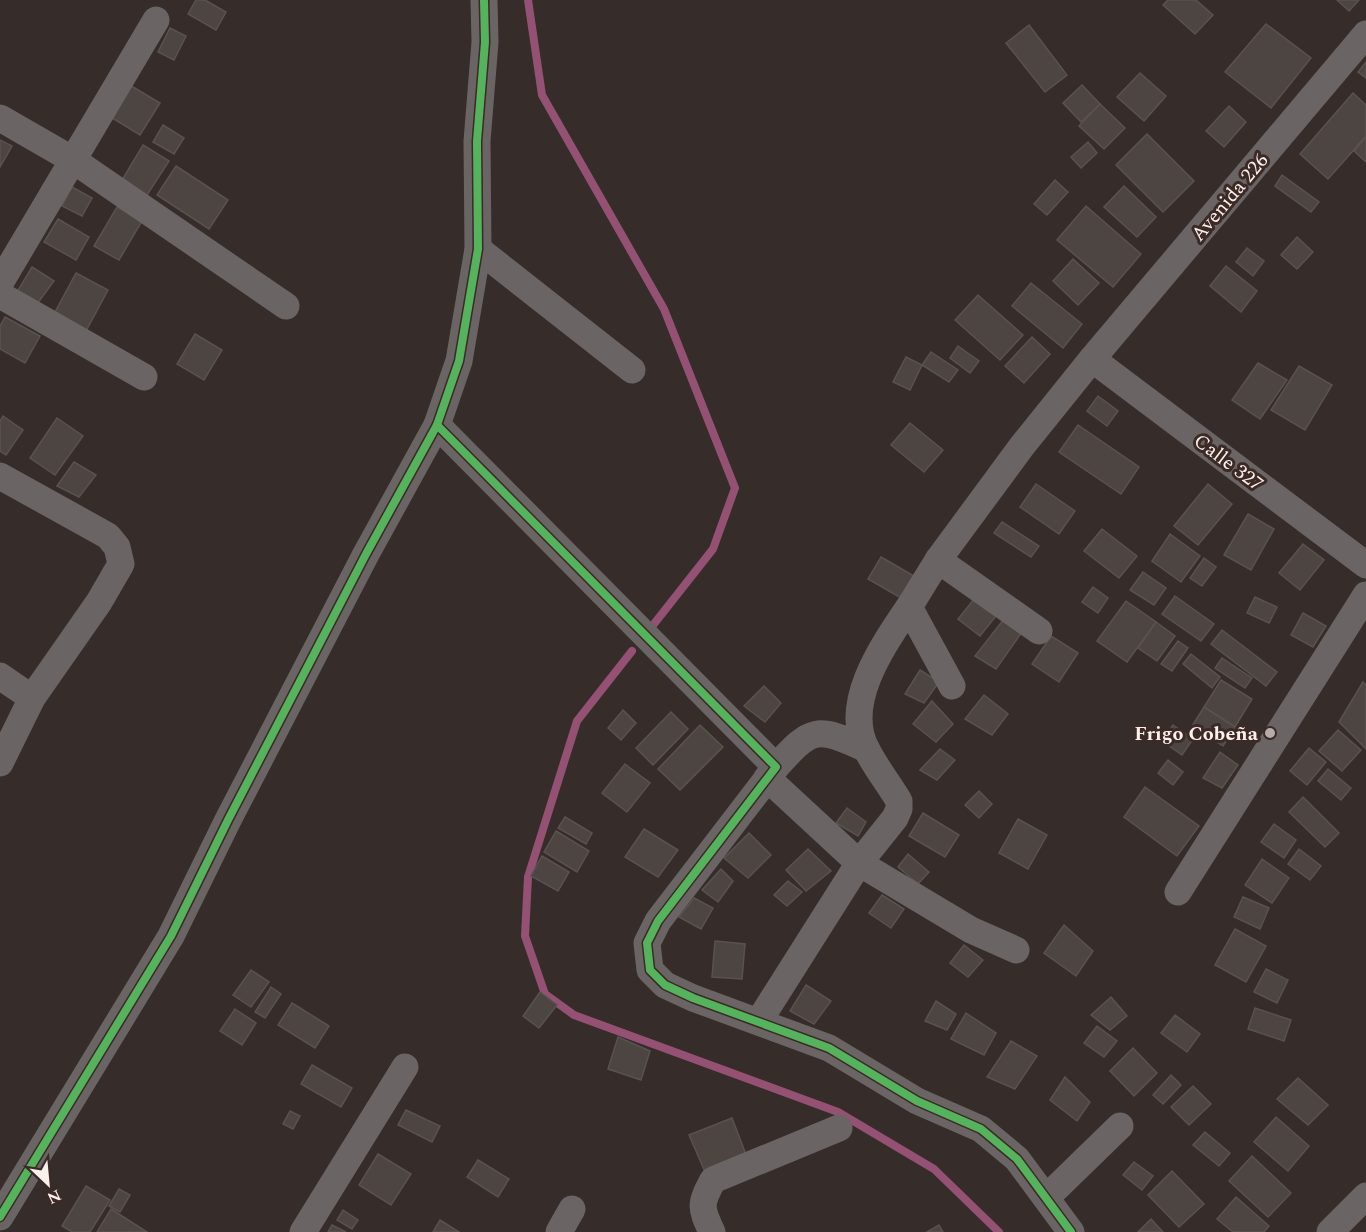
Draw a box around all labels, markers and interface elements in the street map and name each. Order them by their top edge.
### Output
street label: Avenida 226 [1184,147,1276,248]
street label: Calle 327 [1187,427,1270,499]
place label: Frigo Cobeña [1134,719,1259,749]
marker: Frigo Cobeña [1263,726,1277,740]
north arrow [18,1154,78,1214]
text: N [43,1183,65,1210]

